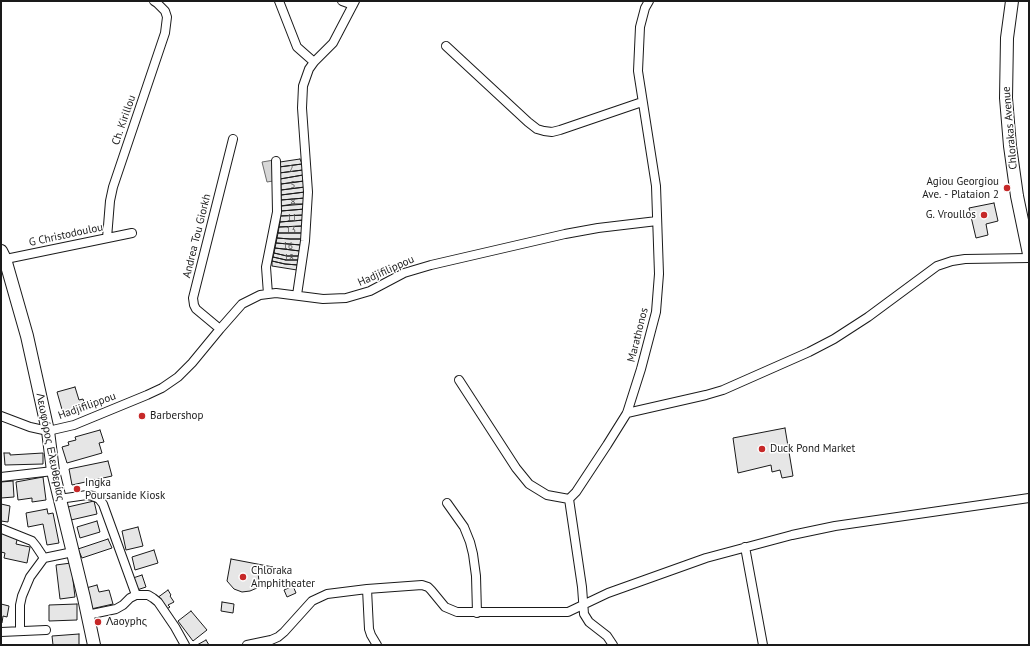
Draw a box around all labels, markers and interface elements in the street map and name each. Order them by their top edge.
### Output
street label: Chlorakas Avenue [1000,86,1020,170]
street label: Ch. Kirillou [109,93,139,147]
house number: 2 [289,164,293,174]
place label: Agiou Georgiou Ave. - Plataion 2 [922,175,999,201]
house number: 5 [291,180,295,190]
marker: Agiou Georgiou Ave. - Plataion 2 [1002,183,1012,193]
street label: Andrea Tou Giorkh [180,193,214,279]
house number: 8 [291,197,295,207]
place label: G. Vroullos [926,208,976,222]
marker: G. Vroullos [979,210,989,220]
house number: 11 [287,213,297,223]
street label: G Christodoulou [28,221,104,249]
house number: 13 [286,225,296,235]
house number: 16 [283,241,293,251]
house number: 18 [284,253,294,263]
street label: Hadjifilippou [356,253,416,289]
street label: Marathonos [625,306,651,364]
street label: Hadjifilippou [56,389,118,423]
street label: Λεωφόρος Ελευθερίας [33,392,67,502]
place label: Barbershop [150,409,203,423]
marker: Barbershop [137,411,147,421]
place label: Duck Pond Market [770,442,855,456]
marker: Duck Pond Market [757,444,767,454]
place label: Ingka Poursanide Kiosk [85,476,165,502]
marker: Ingka Poursanide Kiosk [72,484,82,494]
place label: Chloraka Amphitheater [251,564,315,590]
marker: Chloraka Amphitheater [238,572,248,582]
place label: Λaoyphς [106,615,147,629]
marker: Λaoyphς [93,617,103,627]

